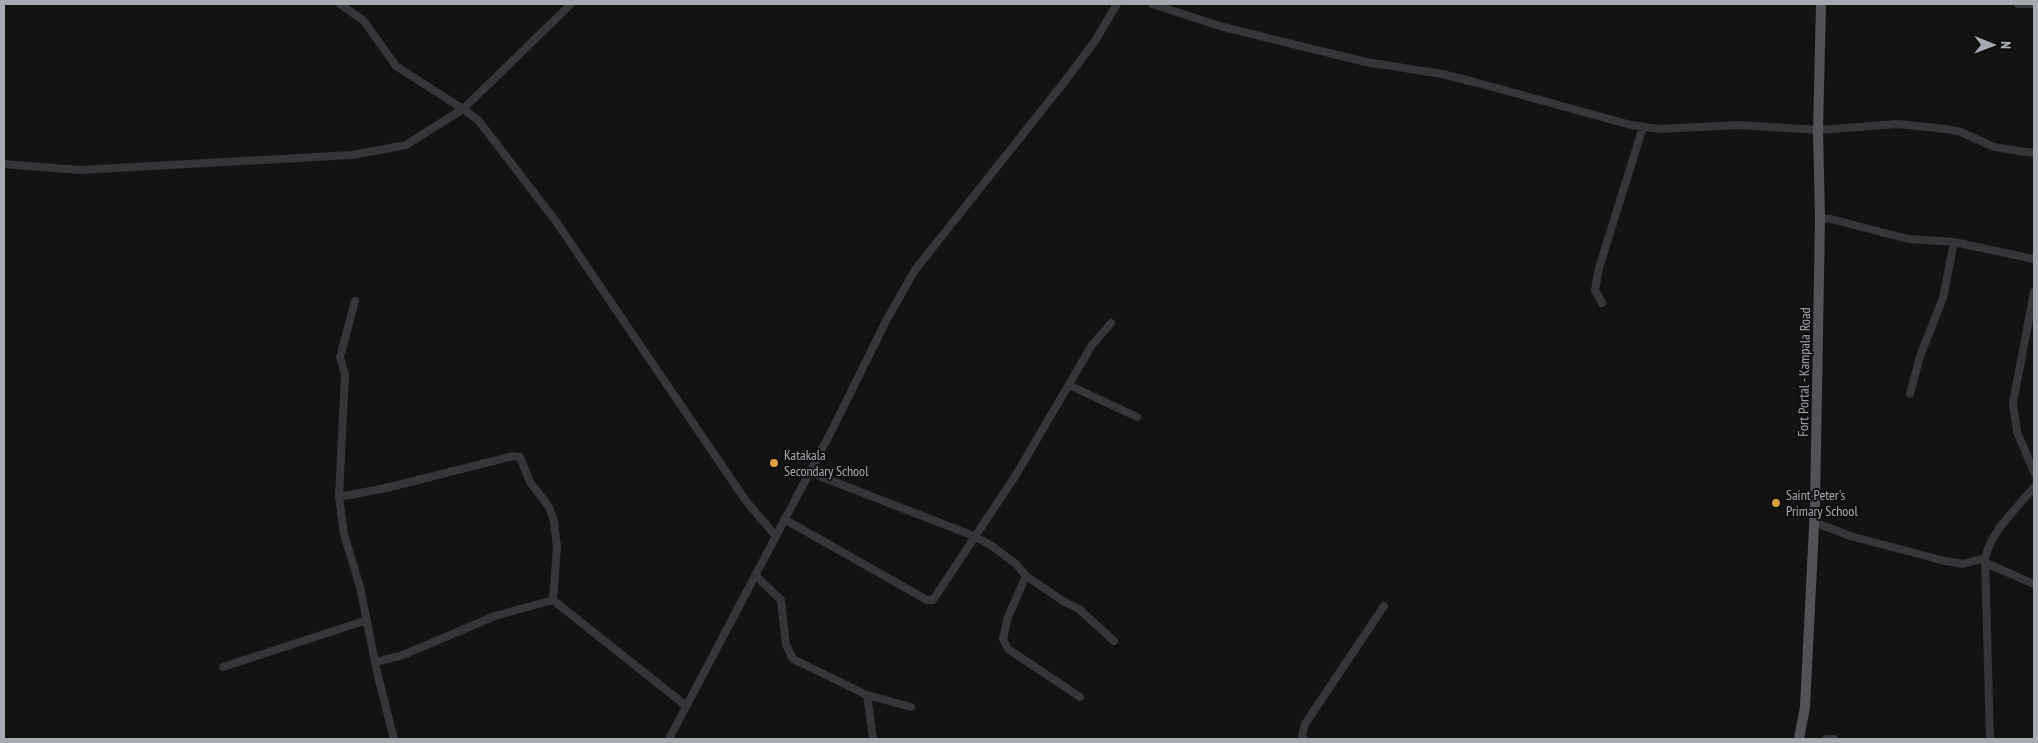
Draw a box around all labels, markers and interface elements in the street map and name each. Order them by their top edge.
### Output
north arrow [1968,20,2018,70]
text: N [1997,41,2015,49]
street label: Fort Portal - Kampala Road [1794,307,1814,437]
place label: Katakala Secondary School [784,446,869,480]
marker: Katakala Secondary School [768,457,780,469]
place label: Saint Peter's Primary School [1786,486,1858,520]
marker: Saint Peter's Primary School [1770,497,1782,509]

